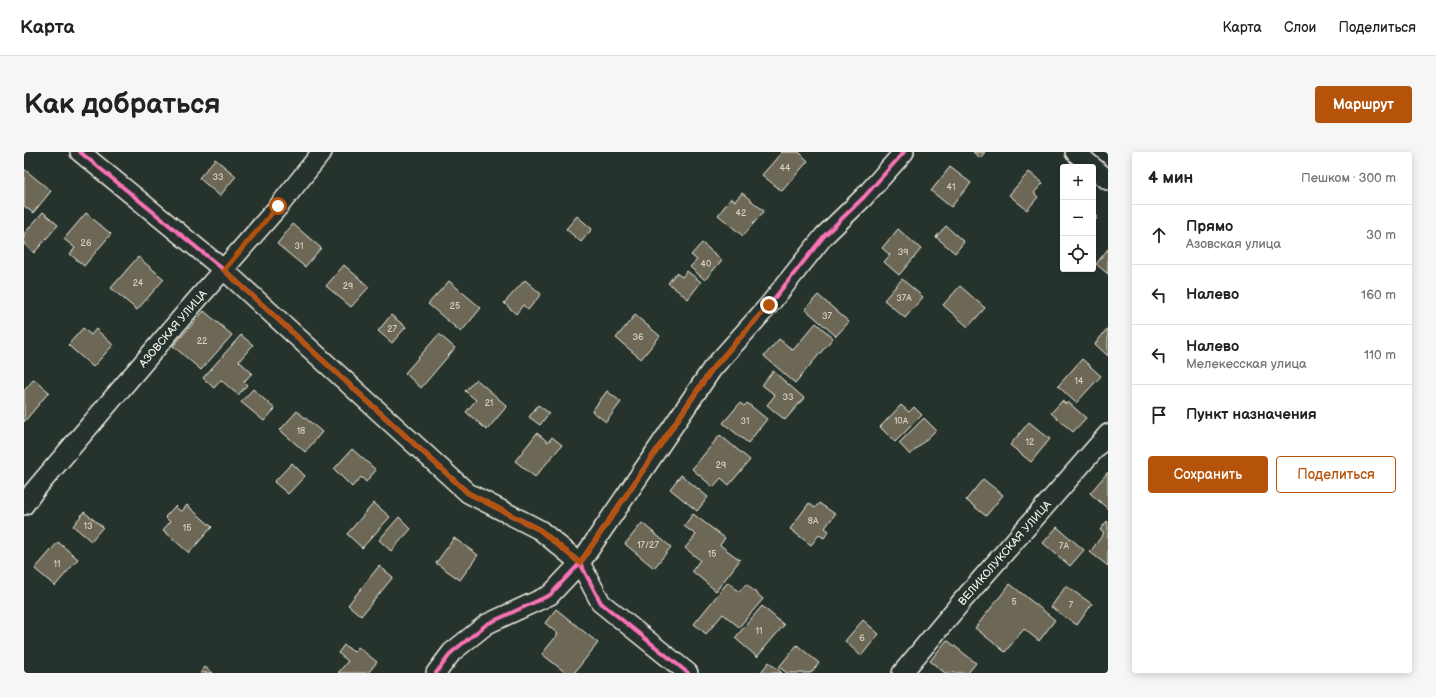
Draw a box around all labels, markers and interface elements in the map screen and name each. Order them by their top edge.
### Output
text: Карта [20,16,74,39]
text: Карта [1222,19,1262,36]
text: Слои [1284,19,1316,36]
text: Поделиться [1338,19,1416,36]
button: Маршрут [1315,86,1412,123]
text: Как добраться [24,88,221,121]
house number: 44 [780,163,791,174]
map controls [1060,164,1096,272]
button: + [1060,164,1096,200]
text: 4 мин [1148,168,1193,188]
text: Пешком · 300 m [1301,170,1396,186]
house number: 33 [212,172,224,183]
house number: 41 [947,182,955,193]
route start [269,197,287,215]
button: − [1060,200,1096,236]
house number: 42 [736,208,747,219]
text: Прямо [1186,217,1233,236]
icon: ahead [1148,224,1170,246]
text: 30 m [1366,227,1396,243]
button: locate [1060,236,1096,272]
text: Азовская улица [1186,236,1281,252]
house number: 26 [81,238,92,249]
house number: 31 [294,241,304,252]
house number: 39 [898,247,908,258]
house number: 40 [701,259,711,270]
house number: 24 [133,278,144,289]
house number: 29 [343,281,353,292]
icon: left [1148,284,1170,306]
text: Налево [1186,285,1239,304]
street label: АЗОВСКАЯ УЛИЦА [136,287,210,371]
text: 160 m [1361,287,1396,303]
house number: 37А [896,293,912,304]
route end [760,296,778,314]
house number: 25 [450,301,460,312]
house number: 37 [822,311,833,322]
house number: 27 [387,324,397,335]
house number: 36 [632,332,644,343]
house number: 22 [197,336,208,347]
text: Налево [1186,337,1239,356]
icon: left [1148,344,1170,366]
text: 110 m [1364,347,1396,363]
text: Мелекесская улица [1186,356,1307,372]
house number: 14 [1075,376,1084,387]
house number: 33 [782,392,794,403]
house number: 21 [485,398,493,409]
icon: arrive [1148,404,1170,426]
text: Пункт назначения [1186,405,1317,424]
house number: 31 [740,416,750,427]
house number: 10А [894,416,909,427]
house number: 18 [297,426,305,437]
house number: 12 [1026,437,1035,448]
button: Сохранить [1148,456,1268,493]
button: Поделиться [1276,456,1396,493]
house number: 29 [716,460,726,471]
street label: ВЕЛИКОЛУКСКАЯ УЛИЦА [956,498,1054,608]
house number: 8А [808,516,819,527]
house number: 13 [83,521,93,532]
house number: 15 [183,523,191,534]
house number: 17/27 [637,540,659,551]
house number: 7А [1059,541,1069,552]
house number: 15 [708,549,716,560]
house number: 11 [54,559,60,570]
house number: 5 [1011,597,1017,608]
house number: 7 [1069,600,1074,611]
house number: 11 [756,626,762,637]
house number: 6 [859,633,865,644]

